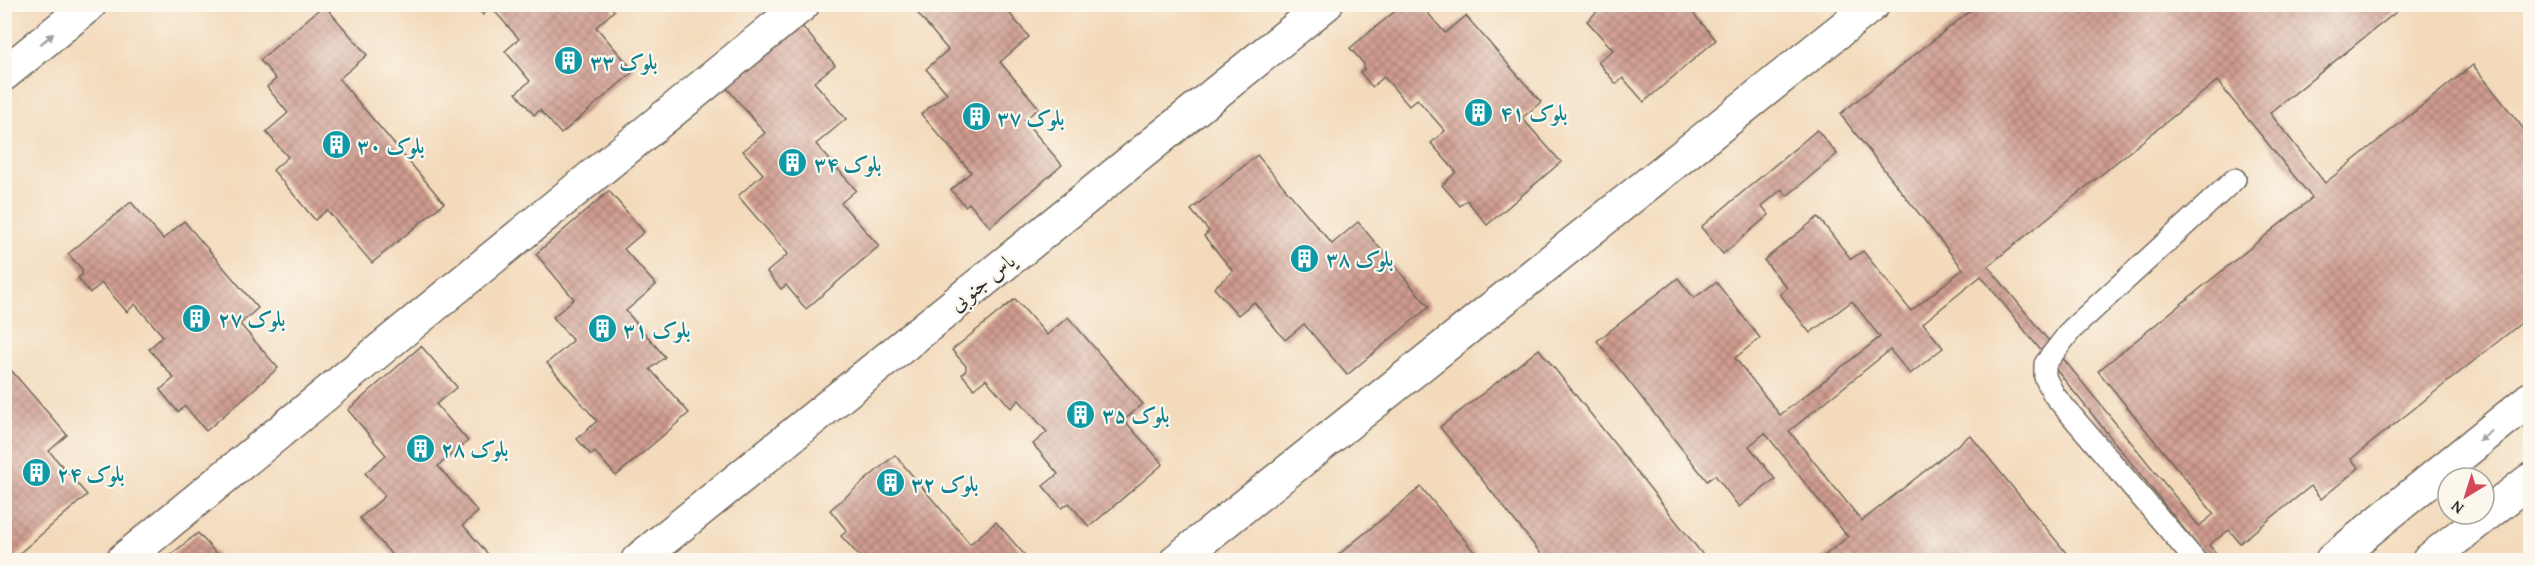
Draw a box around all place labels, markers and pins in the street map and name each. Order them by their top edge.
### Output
building icon: بلوک ۳۳ [553,45,585,77]
place label: بلوک ۳۳ [590,46,657,77]
building icon: بلوک ۴۱ [1463,96,1495,128]
place label: بلوک ۴۱ [1500,97,1567,128]
building icon: بلوک ۳۷ [960,101,992,133]
place label: بلوک ۳۷ [997,102,1064,133]
building icon: بلوک ۳۰ [320,129,352,161]
place label: بلوک ۳۰ [357,130,424,161]
building icon: بلوک ۳۴ [777,147,809,179]
place label: بلوک ۳۴ [814,148,881,179]
building icon: بلوک ۳۸ [1289,242,1321,274]
place label: بلوک ۳۸ [1326,243,1393,274]
building icon: بلوک ۲۷ [181,302,213,334]
place label: بلوک ۲۷ [218,303,285,334]
building icon: بلوک ۳۱ [586,313,618,345]
place label: بلوک ۳۱ [623,314,690,345]
building icon: بلوک ۳۵ [1065,398,1097,430]
place label: بلوک ۳۵ [1102,399,1169,430]
building icon: بلوک ۲۸ [404,432,436,464]
place label: بلوک ۲۸ [441,433,508,464]
building icon: بلوک ۲۴ [20,457,52,489]
place label: بلوک ۲۴ [57,458,124,489]
building icon: بلوک ۳۲ [874,467,906,499]
place label: بلوک ۳۲ [911,468,978,499]

